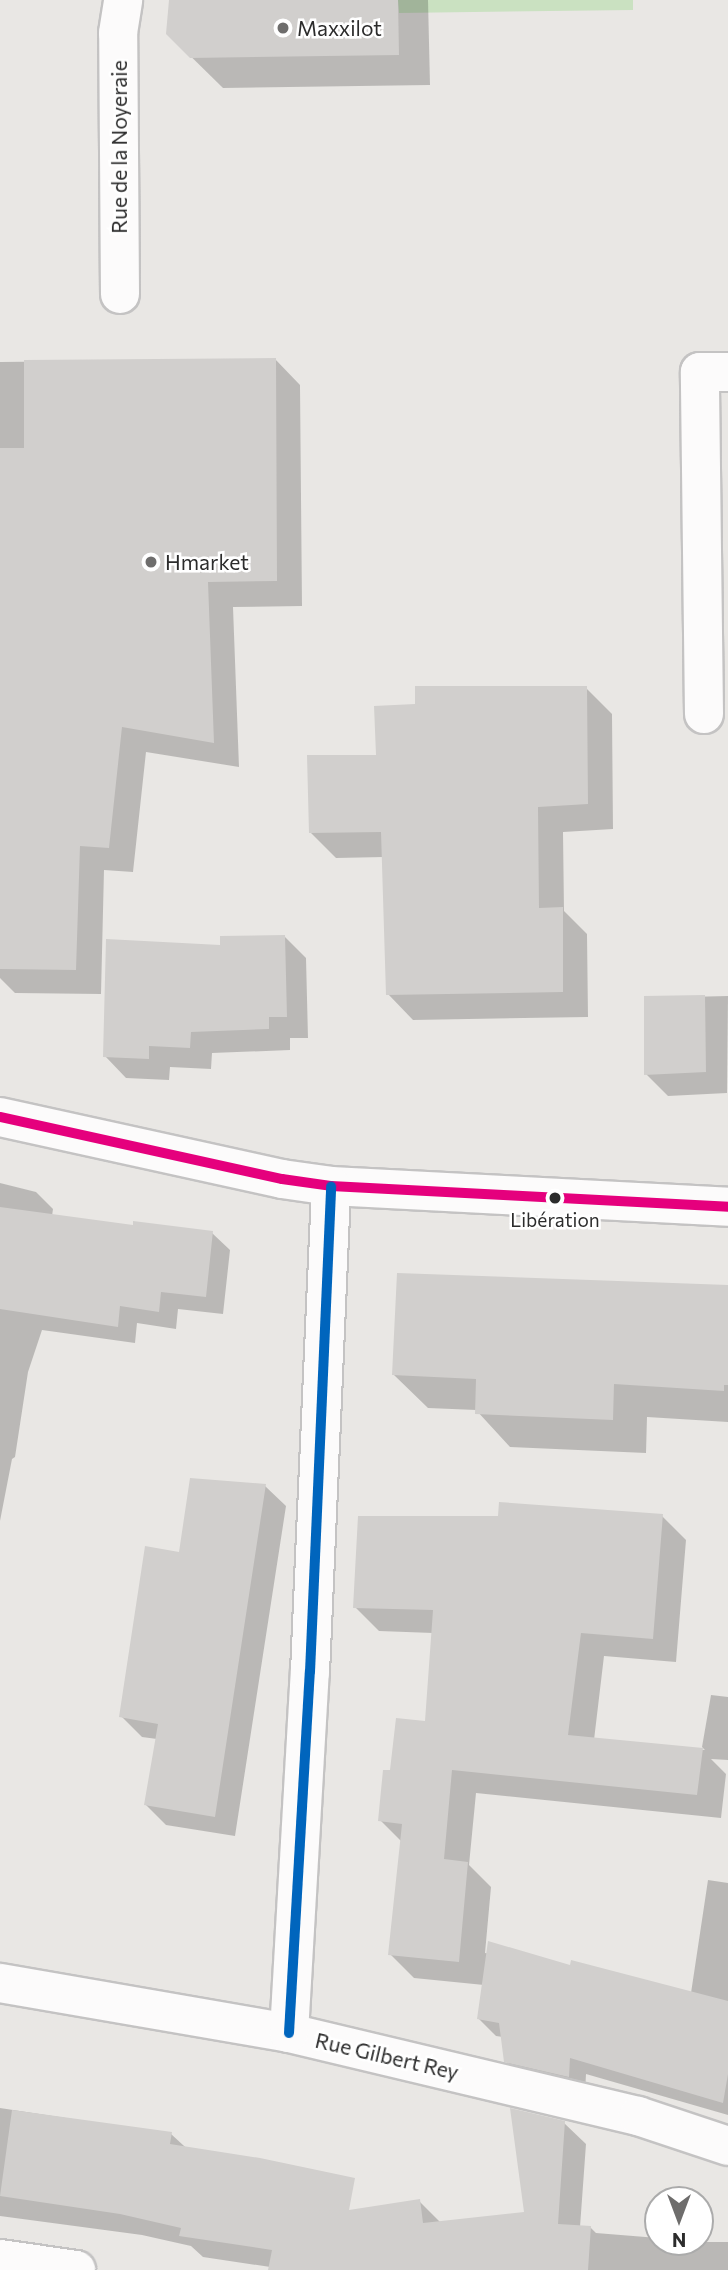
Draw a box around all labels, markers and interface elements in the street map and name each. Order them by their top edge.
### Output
place label: Maxxilot [297,15,382,41]
marker: Maxxilot [275,20,291,36]
street label: Rue de la Noyeraie [106,60,132,234]
place label: Hmarket [165,549,249,575]
marker: Hmarket [143,554,159,570]
marker: Libération [548,1191,562,1205]
place label: Libération [510,1209,600,1231]
street label: Rue Gilbert Rey [313,2027,461,2085]
north arrow [644,2186,714,2256]
text: N [672,2229,686,2252]

